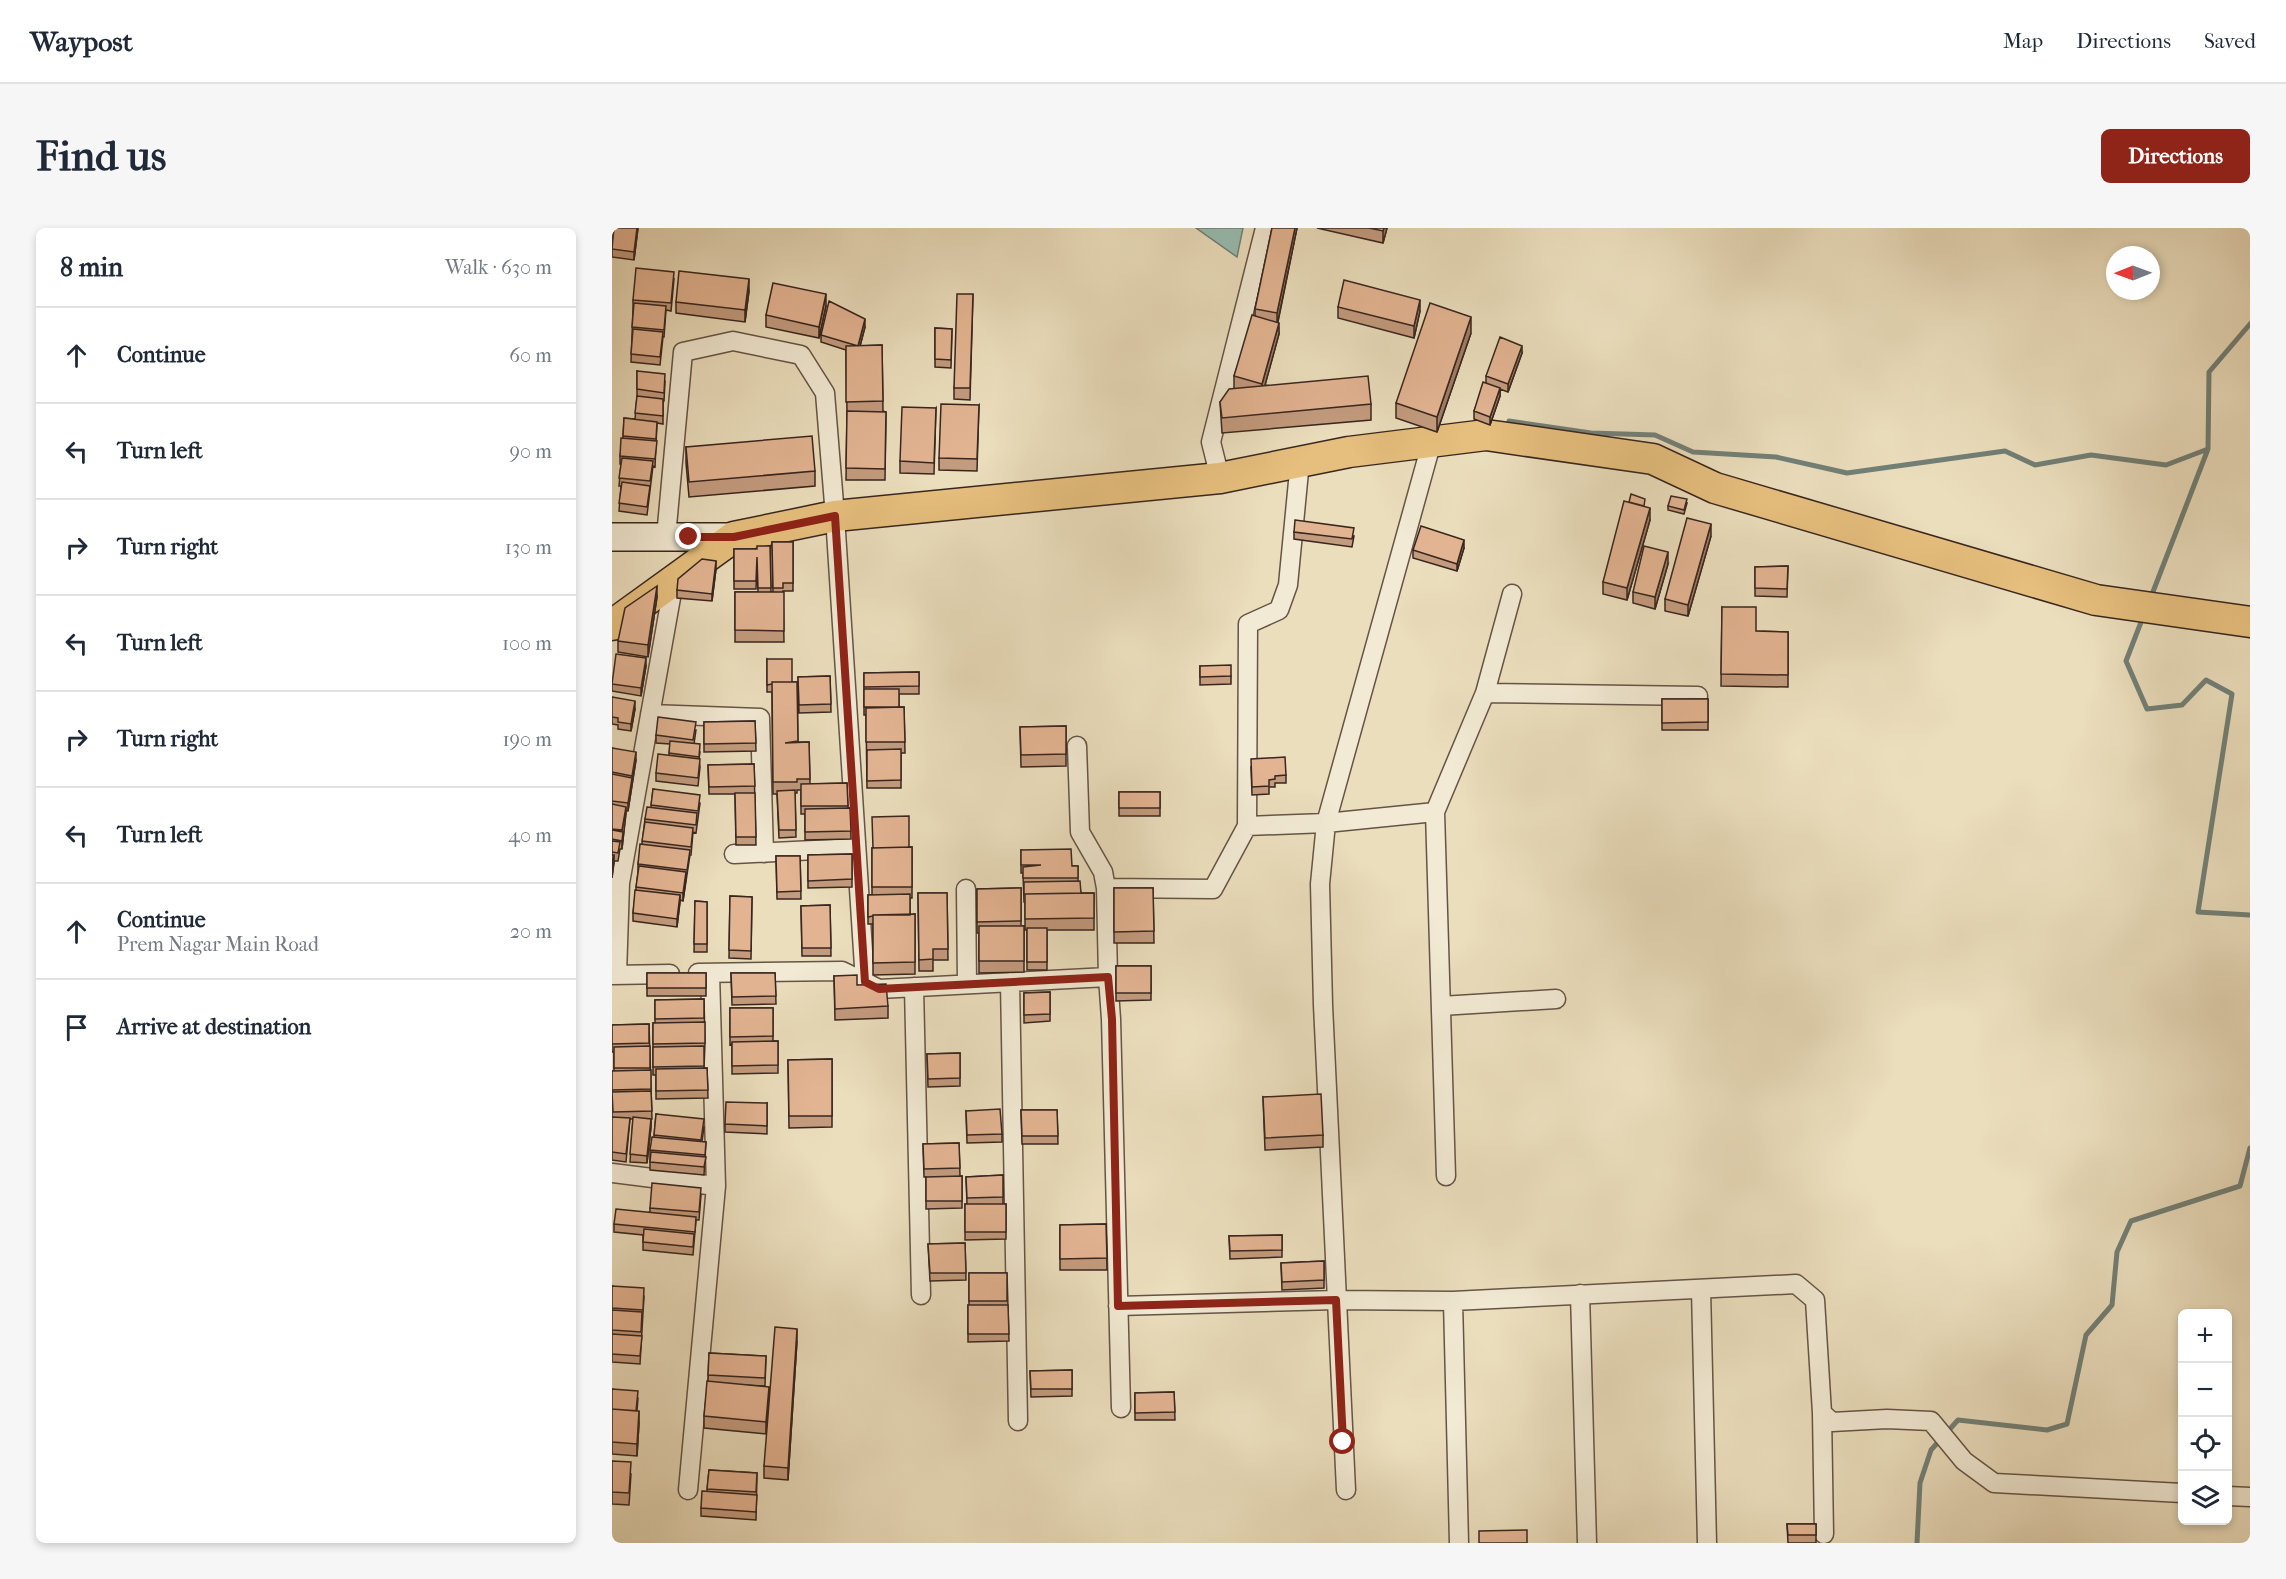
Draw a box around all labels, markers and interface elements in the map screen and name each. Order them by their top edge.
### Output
text: Waypost [30,25,133,58]
text: Map [2003,29,2043,53]
text: Directions [2076,29,2171,53]
text: Saved [2204,29,2256,53]
button: Directions [2101,129,2250,183]
text: Find us [36,132,166,181]
north arrow [2106,246,2160,300]
text: 8 min [60,252,123,283]
text: Walk · 630 m [445,256,552,279]
icon: ahead [60,339,93,372]
text: Continue [117,342,206,368]
text: 60 m [509,344,552,367]
icon: left [60,435,93,468]
text: Turn left [117,438,203,464]
text: 90 m [510,440,552,463]
route end [675,523,701,549]
icon: right [60,531,93,564]
text: Turn right [117,534,218,560]
text: 130 m [505,536,552,559]
icon: left [60,627,93,660]
text: Turn left [117,630,203,656]
text: 100 m [502,632,552,655]
icon: right [60,723,93,756]
text: Turn right [117,726,218,752]
text: 190 m [502,728,552,751]
icon: left [60,819,93,852]
text: Turn left [117,822,203,848]
text: 40 m [508,824,552,847]
text: Continue [117,907,206,933]
icon: ahead [60,915,93,948]
text: 20 m [510,920,552,943]
text: Prem Nagar Main Road [117,933,319,956]
icon: arrive [60,1011,93,1044]
text: Arrive at destination [117,1014,311,1040]
map controls [2178,1309,2232,1525]
button: + [2178,1309,2232,1363]
button: − [2178,1363,2232,1417]
button: locate [2178,1417,2232,1471]
route start [1329,1428,1355,1454]
button: layers [2178,1471,2232,1525]

